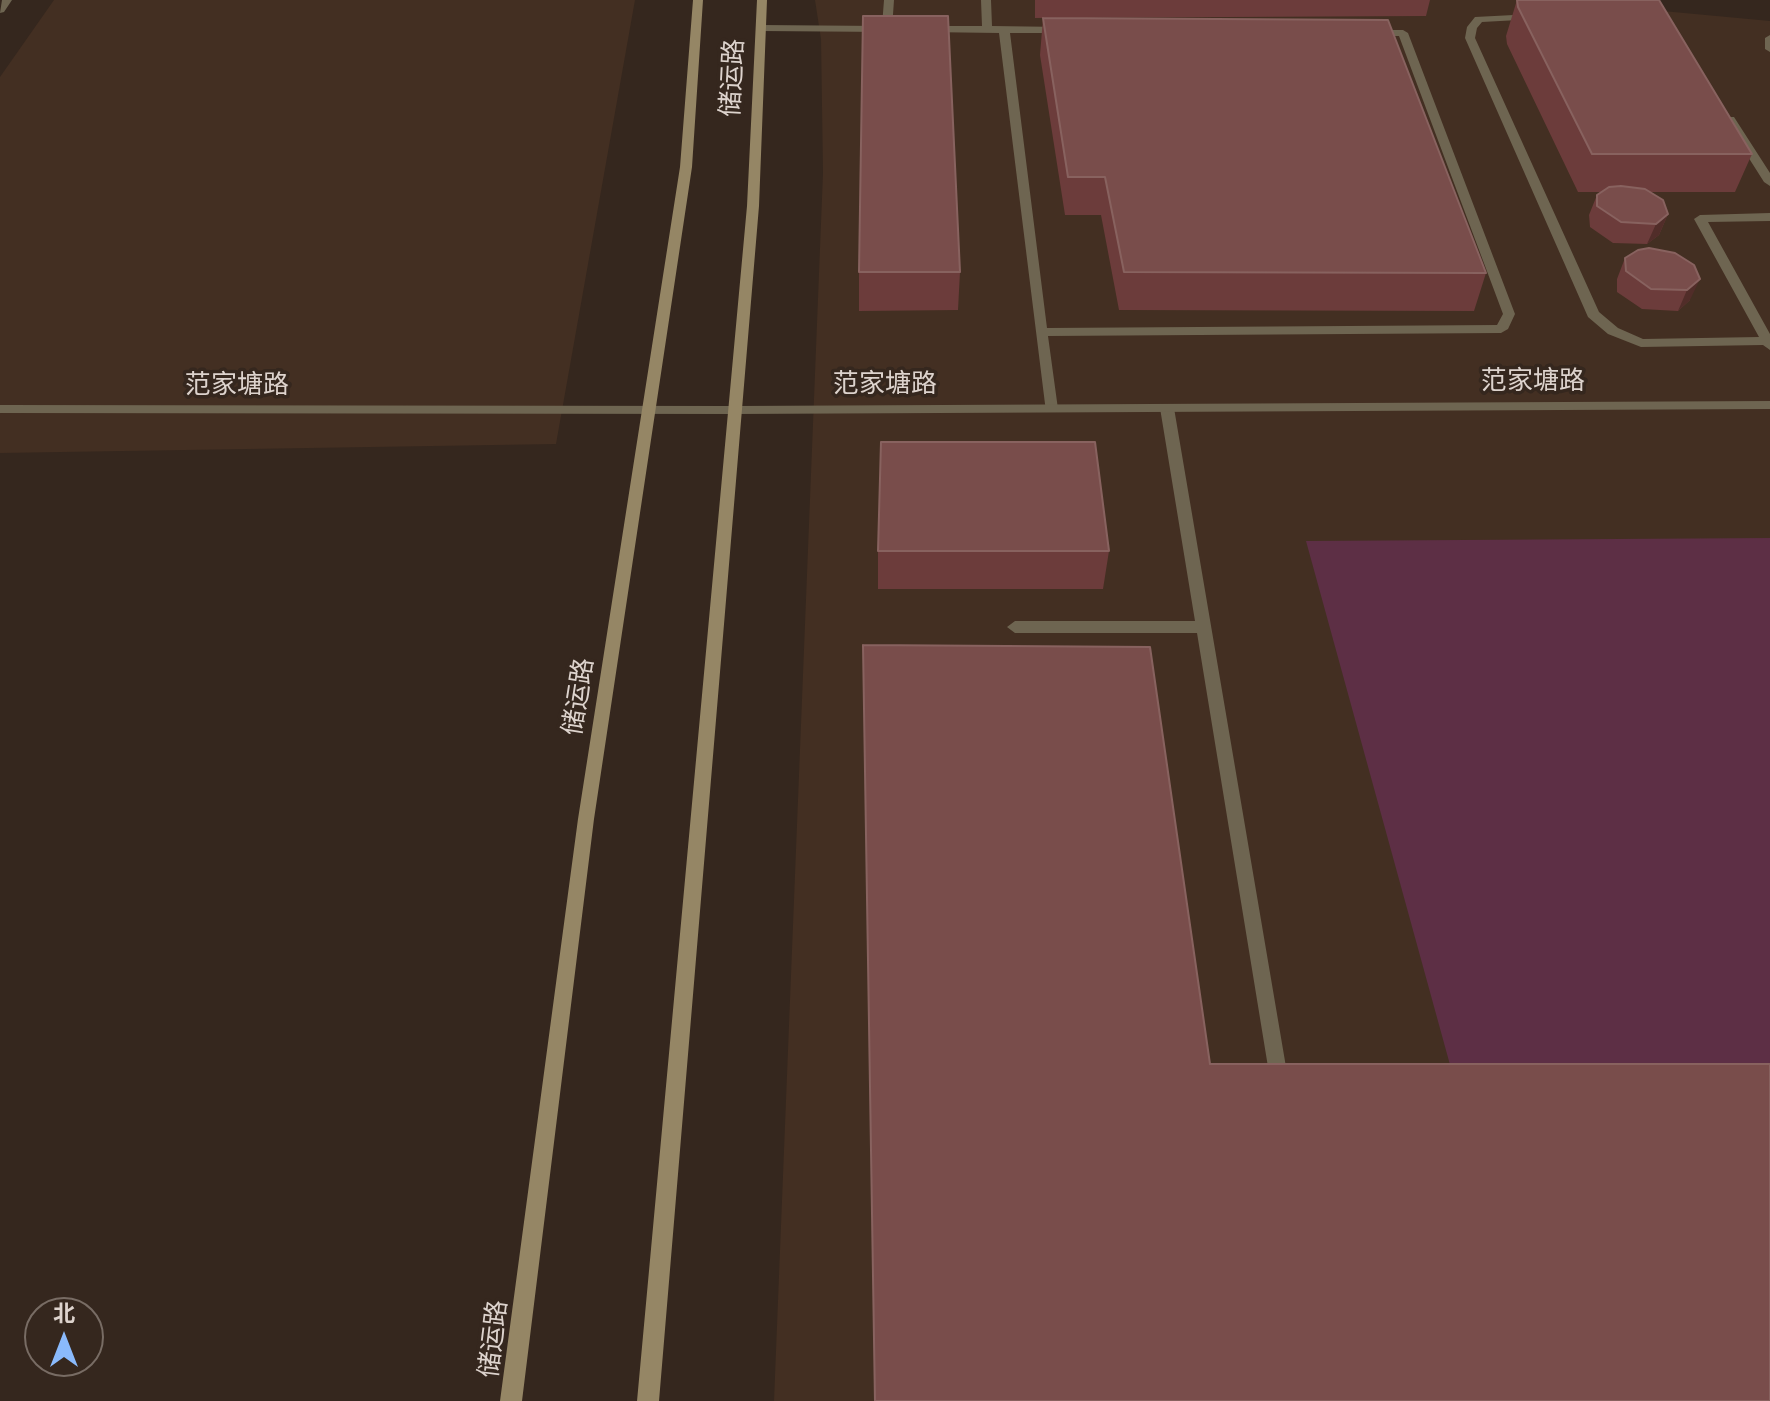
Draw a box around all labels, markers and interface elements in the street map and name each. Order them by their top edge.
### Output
street label: 储运路 [716,38,752,118]
street label: 范家塘路 [1481,366,1585,398]
street label: 范家塘路 [833,369,937,401]
street label: 范家塘路 [185,370,289,402]
street label: 储运路 [558,656,602,738]
north arrow [24,1297,104,1377]
street label: 储运路 [475,1298,515,1380]
text: 北 [53,1301,75,1328]

